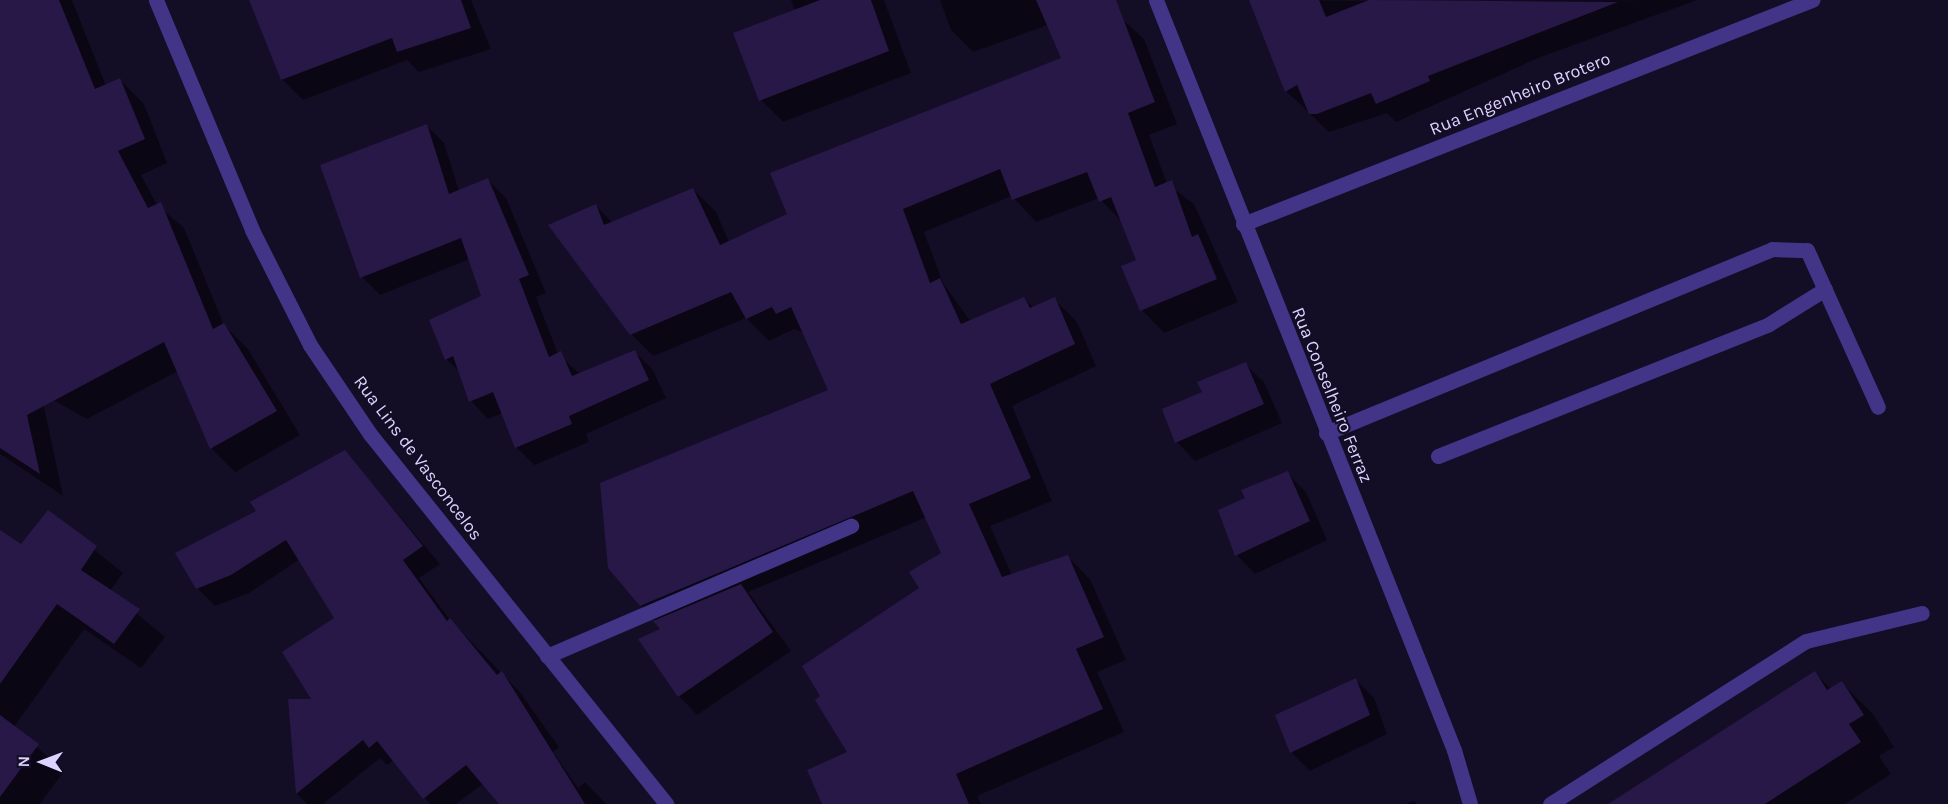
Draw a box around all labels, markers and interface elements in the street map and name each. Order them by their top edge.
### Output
street label: Rua Engenheiro Brotero [1426,48,1614,140]
street label: Rua Conselheiro Ferraz [1287,304,1377,486]
street label: Rua Lins de Vasconcelos [349,371,487,545]
north arrow [12,732,72,792]
text: N [14,756,33,768]

